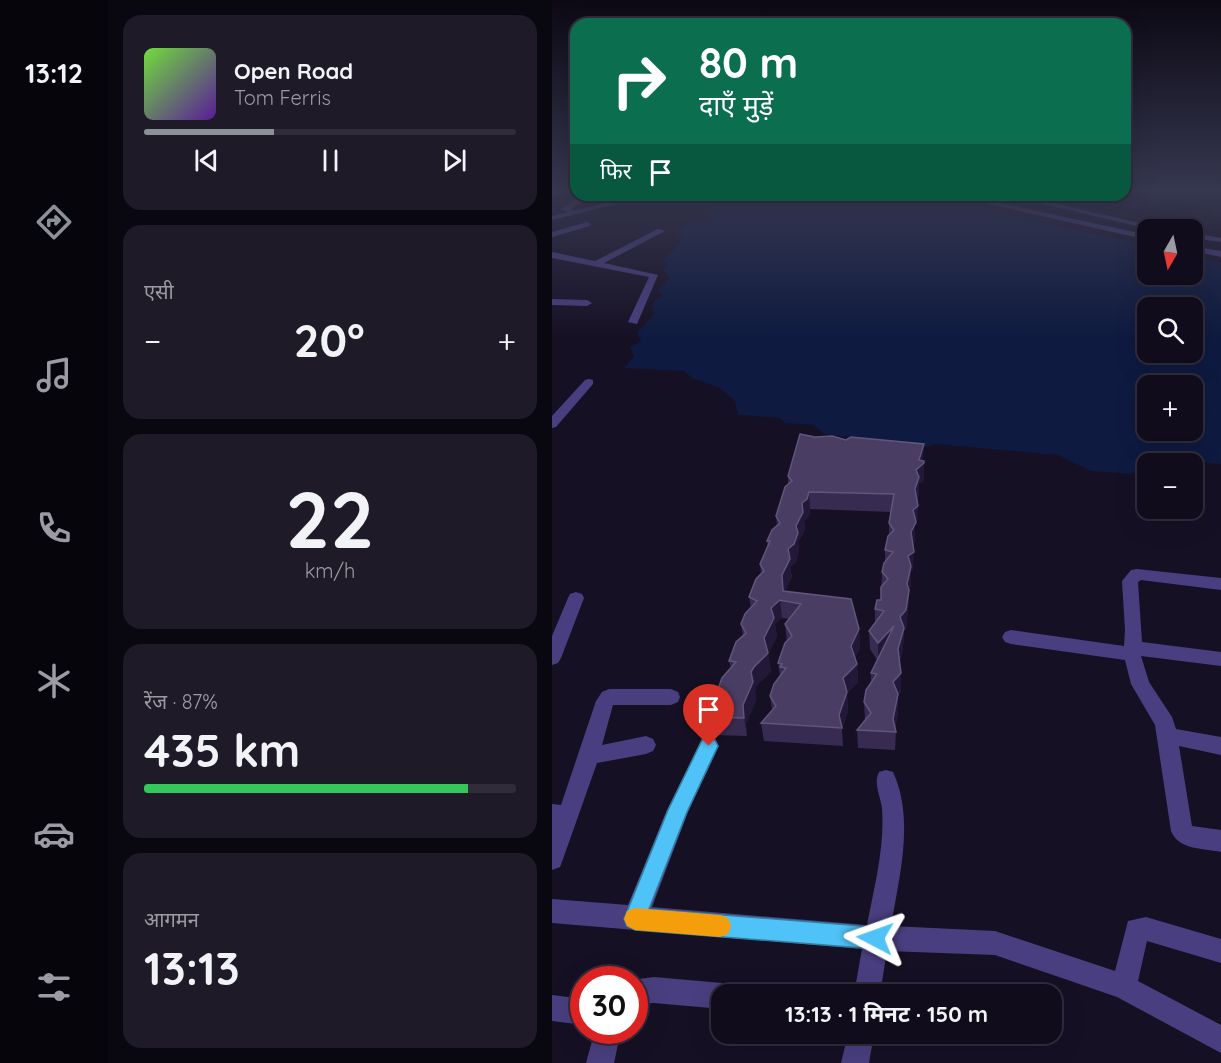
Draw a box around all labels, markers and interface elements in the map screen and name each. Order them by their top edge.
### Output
text: 80 m [699,36,798,89]
icon: right [600,42,678,120]
text: 13:12 [25,56,83,90]
text: Open Road [234,57,353,85]
text: Tom Ferris [234,85,331,110]
text: दाएँ मुड़ें [699,88,773,122]
icon: previous [190,144,223,177]
icon: pause [314,144,347,177]
icon: next [438,144,471,177]
icon: arrive [644,156,677,189]
text: फिर [600,157,632,185]
icon: directions [33,201,75,243]
north arrow [1137,219,1203,285]
map controls [1137,219,1203,519]
text: एसी [144,279,174,304]
button: search [1137,297,1203,363]
text: 20° [294,312,365,368]
text: − [144,320,161,361]
text: + [497,320,516,361]
icon: music [33,354,75,396]
button: + [1137,375,1203,441]
button: − [1137,453,1203,519]
text: 22 [286,470,374,568]
icon: phone [33,507,75,549]
text: km/h [305,558,355,583]
icon: climate [33,660,75,702]
pin [683,684,734,746]
text: रेंज · 87% [144,689,218,714]
icon: arrive [692,693,725,726]
text: 435 km [144,722,300,778]
icon: car [33,813,75,855]
position arrow [843,906,907,970]
text: आगमन [144,907,199,932]
text: 13:13 [144,940,240,996]
icon: filters [33,966,75,1008]
speed limit sign: 30 [570,966,648,1044]
text: 13:13 · 1 मिनट · 150 m [785,1000,988,1028]

